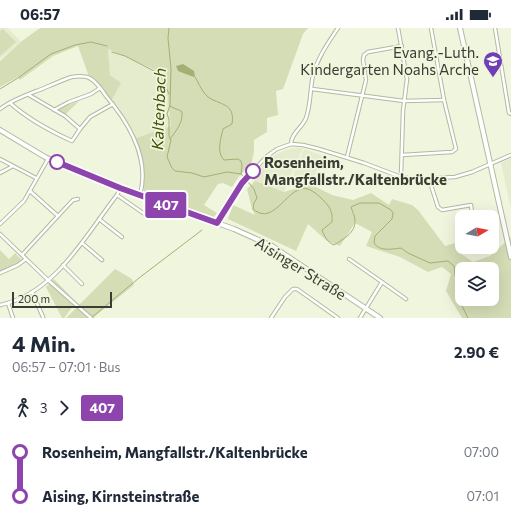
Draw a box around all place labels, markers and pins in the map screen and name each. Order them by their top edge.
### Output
place label: Evang.-Luth. Kindergarten Noahs Arche [300,43,479,78]
school or university icon: Evang.-Luth. Kindergarten Noahs Arche [482,50,504,78]
place label: Rosenheim, Mangfallstr./Kaltenbrücke [264,153,447,188]
unlabelled marker [49,154,65,170]
marker: Rosenheim, Mangfallstr./Kaltenbrücke [245,163,261,179]

